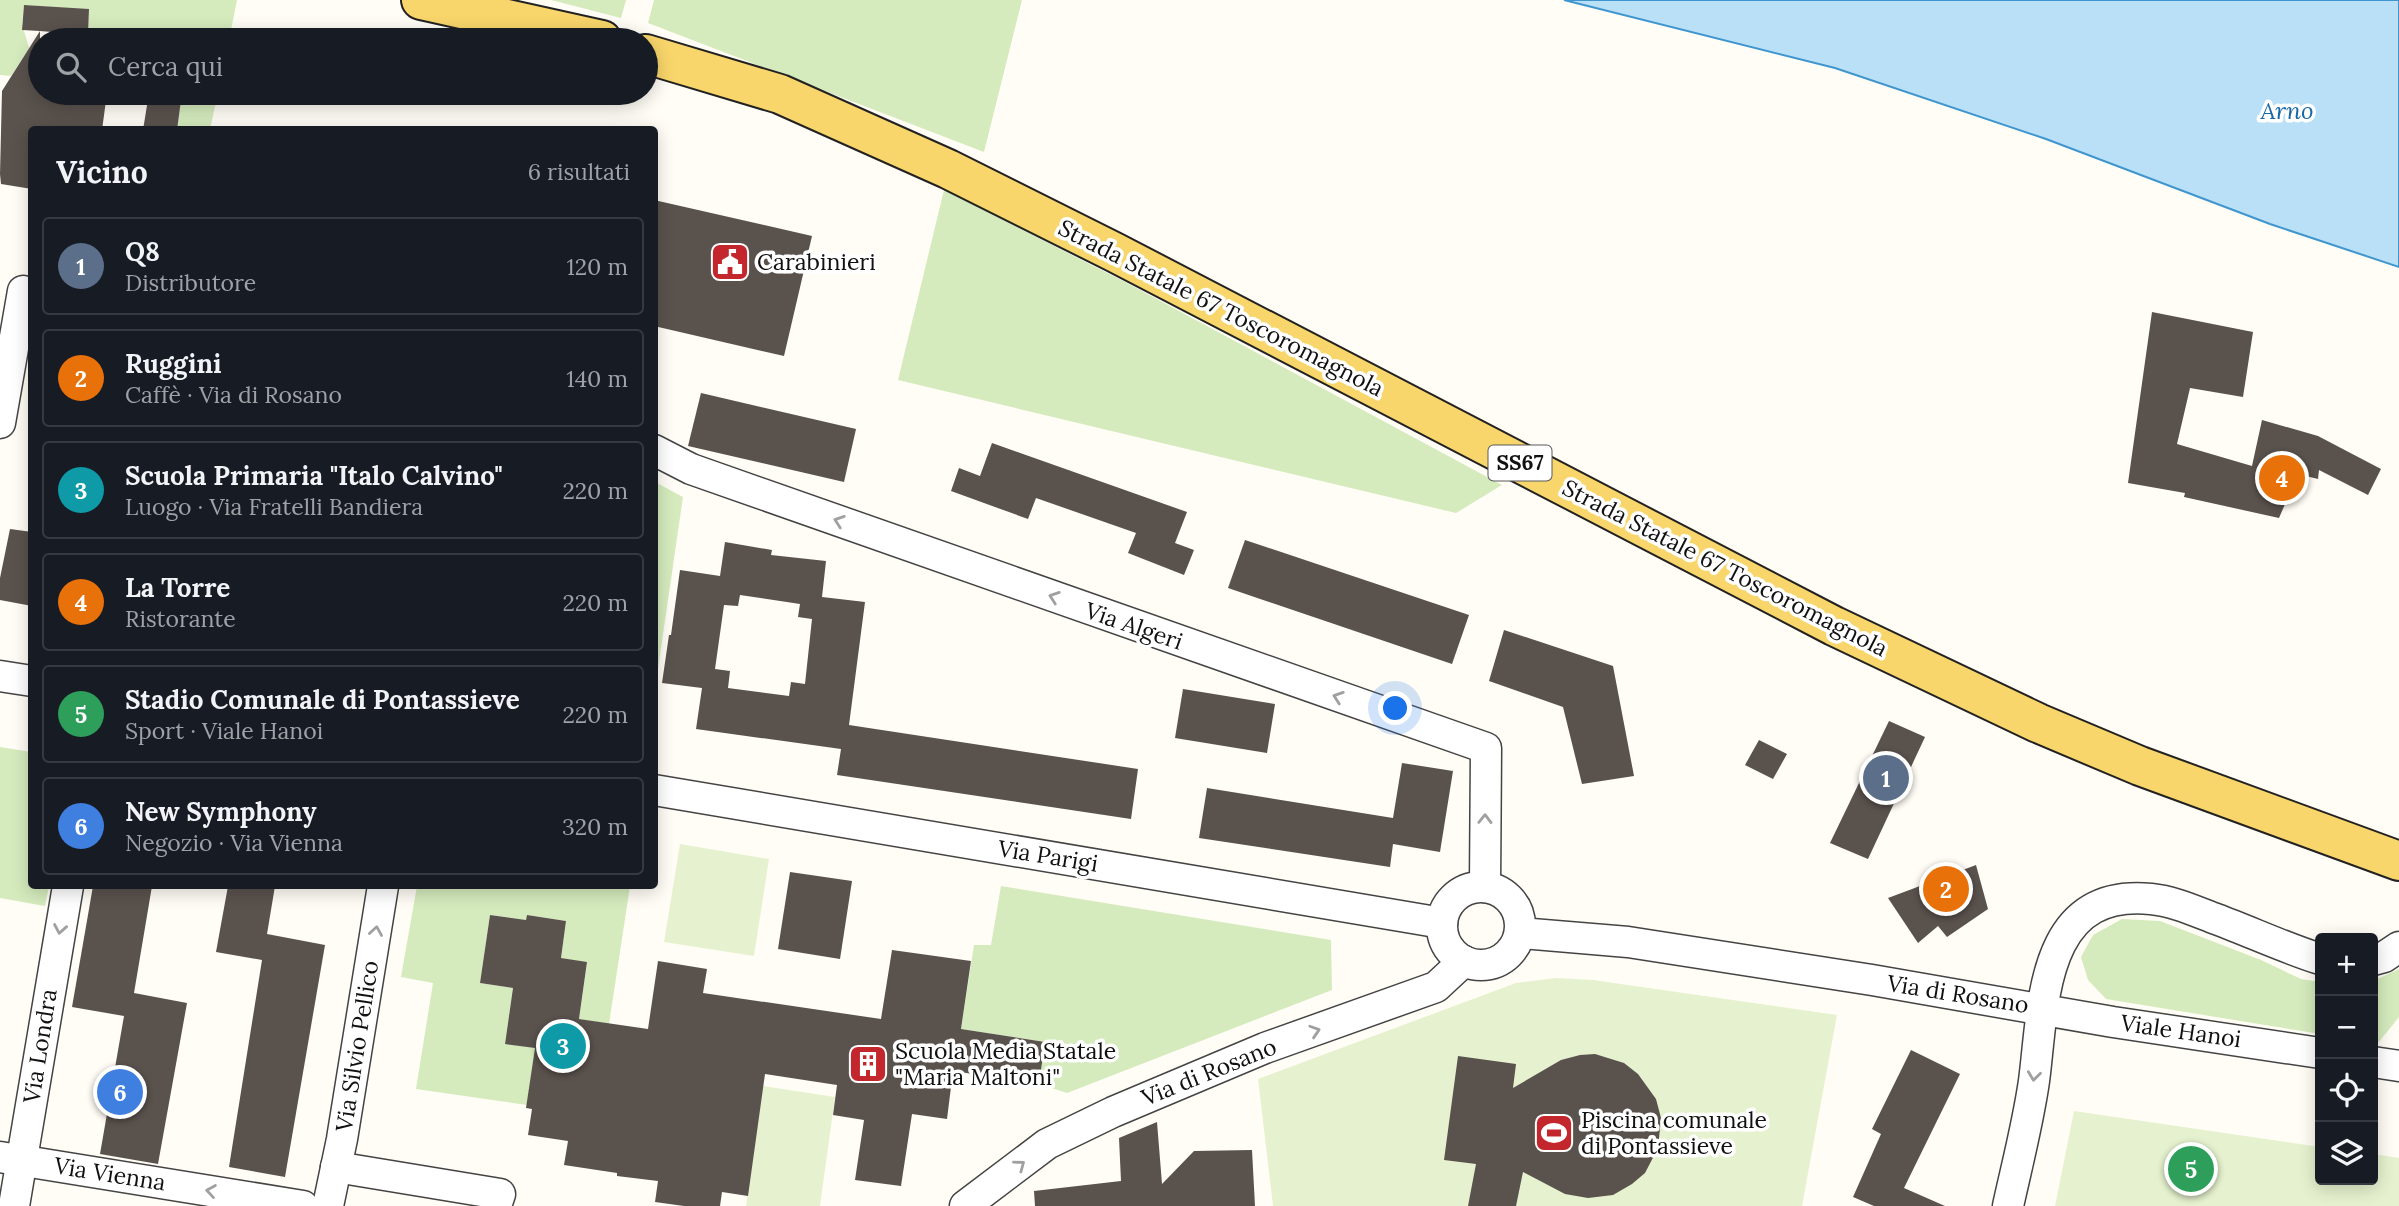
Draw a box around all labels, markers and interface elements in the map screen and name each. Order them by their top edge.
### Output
search box [28,28,658,105]
icon: search [52,48,90,86]
text: Cerca qui [108,50,223,83]
water label: Arno [2259,95,2314,126]
text: Vicino [56,153,148,191]
text: 6 risultati [528,157,630,186]
street label: Strada Statale 67 Toscoromagnola [1054,213,1389,403]
text: Q8 [125,235,160,268]
public building icon: Carabinieri [709,241,751,283]
place label: Carabinieri [757,247,876,276]
text: 1 [76,252,86,281]
text: 120 m [566,252,628,281]
text: Distributore [125,268,256,297]
text: Ruggini [125,347,222,380]
text: 2 [75,364,87,393]
text: 140 m [566,364,628,393]
text: Caffè · Via di Rosano [125,380,342,409]
road number: SS67 [1488,446,1552,480]
pin: 4 [2259,452,2305,504]
text: Scuola Primaria "Italo Calvino" [125,459,503,492]
street label: Strada Statale 67 Toscoromagnola [1558,473,1893,663]
text: 3 [75,476,87,505]
text: 220 m [562,476,628,505]
text: Luogo · Via Fratelli Bandiera [125,492,423,521]
one-way arrow [834,516,846,530]
text: La Torre [125,571,230,604]
text: 4 [75,588,87,617]
text: 220 m [562,588,628,617]
one-way arrow [1048,591,1060,605]
street label: Via Algeri [1081,595,1187,656]
text: Ristorante [125,604,236,633]
text: Stadio Comunale di Pontassieve [125,683,520,716]
one-way arrow [1332,691,1344,705]
your location [1378,691,1412,725]
text: 5 [75,700,87,729]
text: 220 m [562,700,628,729]
text: Sport · Viale Hanoi [125,716,323,745]
pin: 1 [1863,752,1909,804]
text: New Symphony [125,795,317,828]
text: 6 [74,812,88,841]
text: 320 m [562,812,628,841]
one-way arrow [1477,813,1493,824]
text: Negozio · Via Vienna [125,828,343,857]
street label: Via Parigi [995,833,1100,878]
pin: 2 [1923,863,1969,915]
one-way arrow [53,923,68,935]
one-way arrow [368,925,383,937]
map controls [2315,933,2378,1185]
button: + [2315,933,2378,996]
street label: Via Silvio Pellico [329,958,384,1135]
street label: Via di Rosano [1884,968,2031,1019]
street label: Via Londra [16,987,63,1106]
button: − [2315,996,2378,1059]
street label: Viale Hanoi [2118,1008,2243,1053]
pin: 3 [540,1020,586,1072]
one-way arrow [1309,1025,1321,1039]
street label: Via di Rosano [1136,1031,1281,1112]
place label: Scuola Media Statale "Maria Maltoni" [895,1036,1116,1091]
building icon: Scuola Media Statale "Maria Maltoni" [847,1043,889,1085]
button: locate [2315,1059,2378,1122]
pin: 6 [97,1066,143,1118]
one-way arrow [2027,1070,2042,1082]
place label: Piscina comunale di Pontassieve [1581,1105,1767,1160]
sports icon: Piscina comunale di Pontassieve [1533,1112,1575,1154]
button: layers [2315,1122,2378,1185]
pin: 5 [2168,1143,2214,1195]
street label: Via Vienna [51,1150,168,1197]
one-way arrow [1012,1161,1025,1173]
one-way arrow [205,1184,217,1199]

